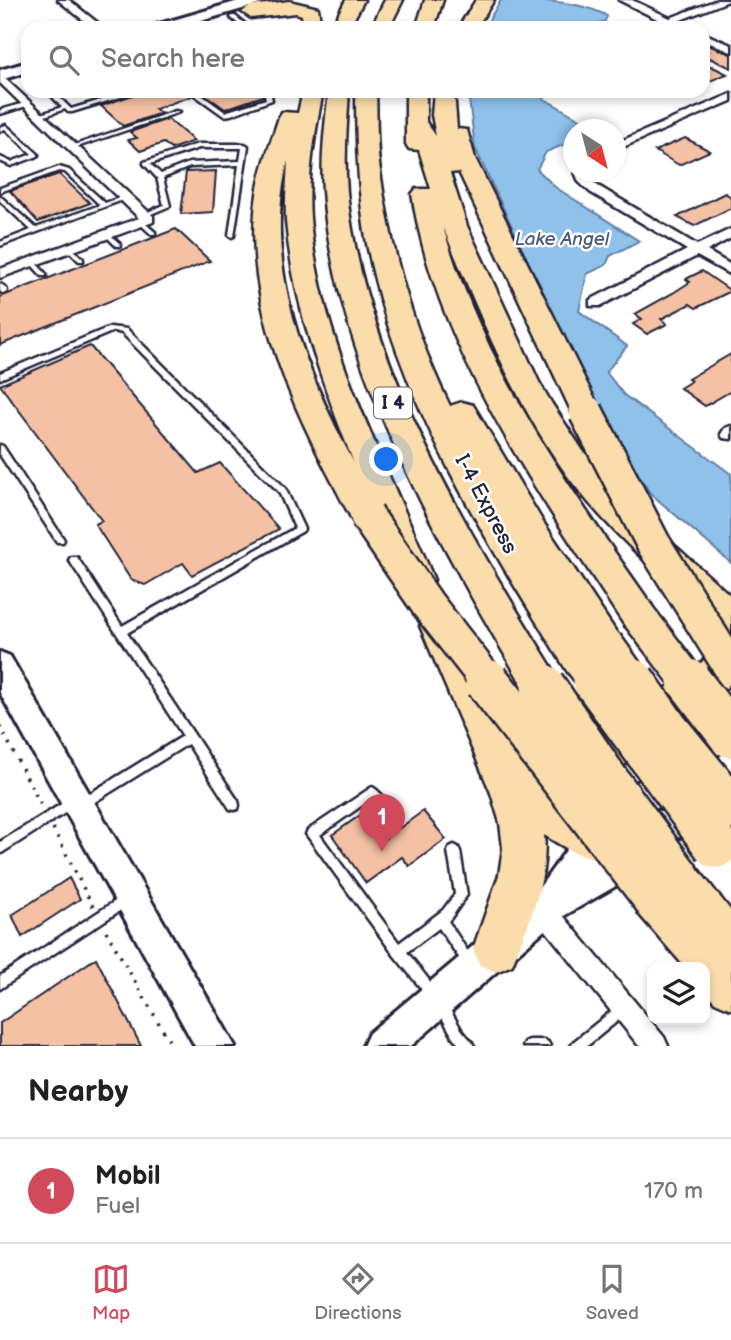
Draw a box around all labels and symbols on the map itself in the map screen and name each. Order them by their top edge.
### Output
north arrow [563,119,626,182]
water label: Lake Angel [515,228,610,251]
road number: I 4 [374,388,412,418]
your location [369,442,403,476]
street label: I-4 Express [449,450,523,558]
pin: 1 [359,794,405,852]

